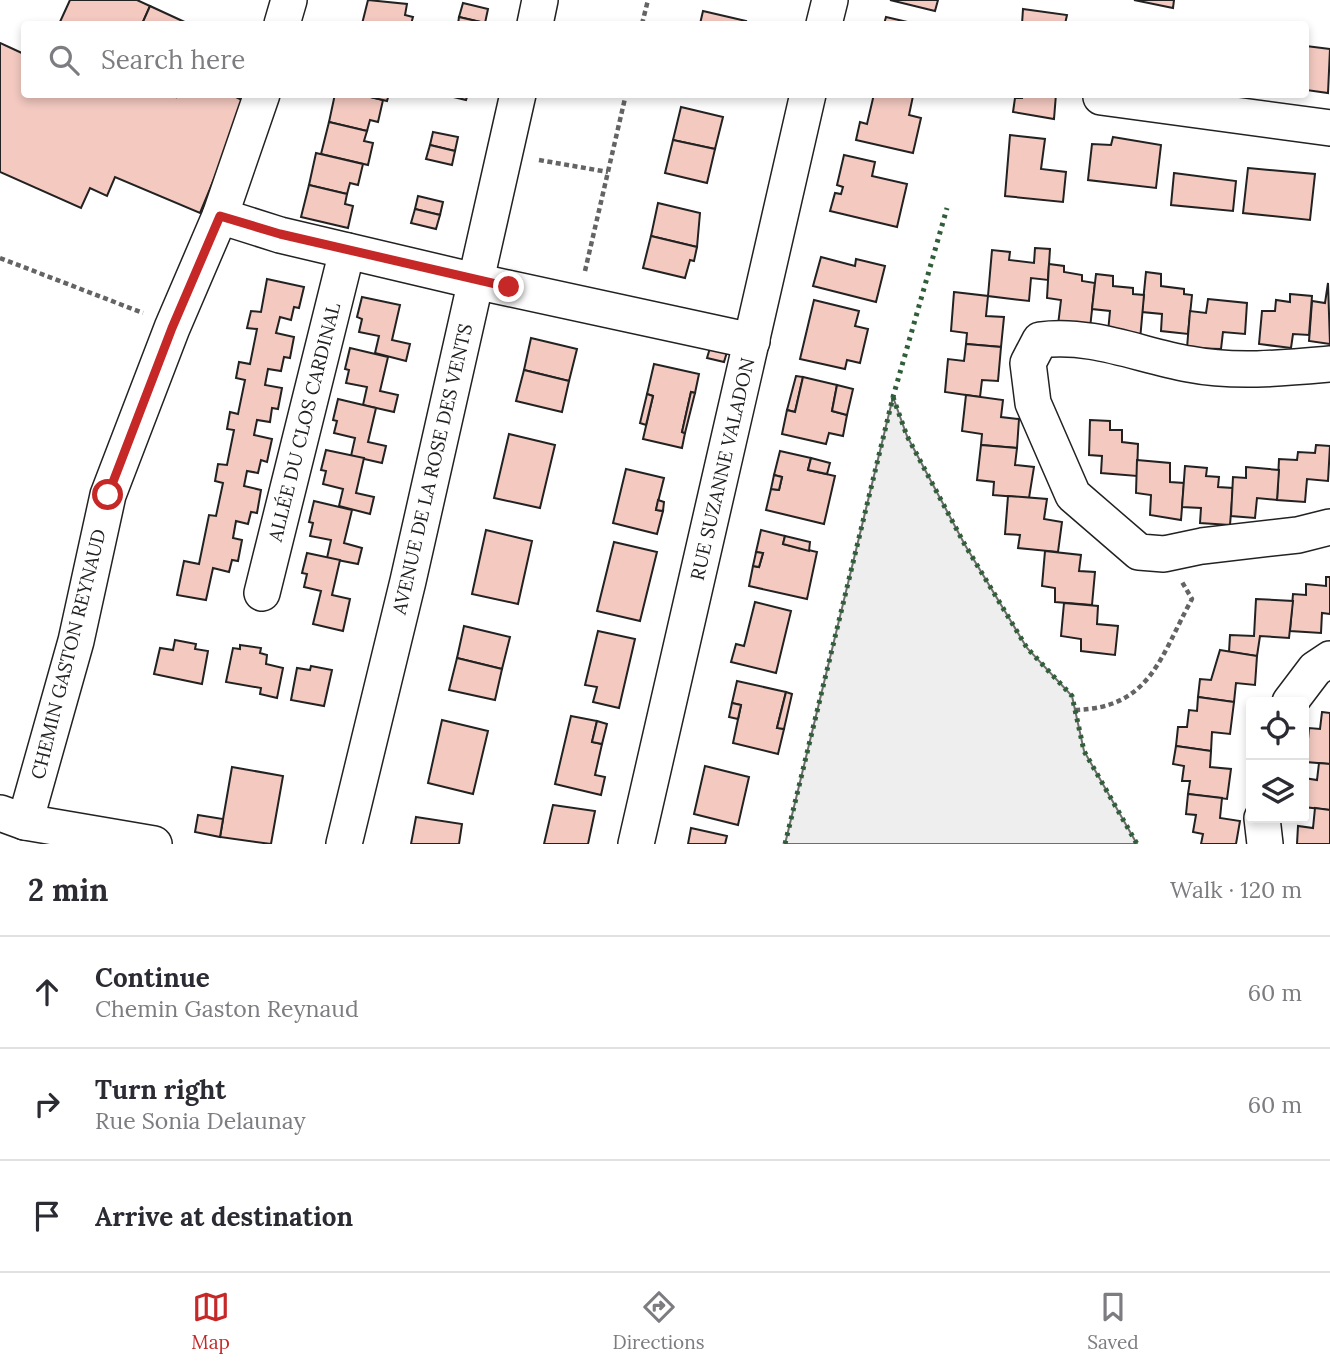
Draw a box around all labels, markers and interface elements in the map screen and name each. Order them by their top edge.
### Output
search box [21,21,1309,98]
icon: search [45,41,83,79]
text: Search here [101,43,245,76]
route end [493,271,524,302]
street label: ALLÉE DU CLOS CARDINAL [262,300,345,545]
street label: AVENUE DE LA ROSE DES VENTS [387,321,477,618]
street label: RUE SUZANNE VALADON [685,355,759,583]
route start [92,479,123,510]
street label: CHEMIN GASTON REYNAUD [25,526,111,782]
map controls [1246,697,1309,823]
button: locate [1246,697,1309,760]
button: layers [1246,760,1309,823]
text: 2 min [28,871,108,909]
text: Walk · 120 m [1170,875,1302,904]
text: Continue [95,961,210,994]
icon: ahead [28,973,66,1011]
text: 60 m [1248,978,1302,1007]
text: Chemin Gaston Reynaud [95,994,359,1023]
text: Turn right [95,1073,226,1106]
icon: right [28,1085,66,1123]
text: 60 m [1248,1090,1302,1119]
text: Rue Sonia Delaunay [95,1106,306,1135]
icon: arrive [28,1197,66,1235]
text: Arrive at destination [95,1200,353,1233]
tab: Map [191,1288,230,1354]
tab: Directions [613,1288,705,1354]
tab: Saved [1087,1288,1139,1354]

